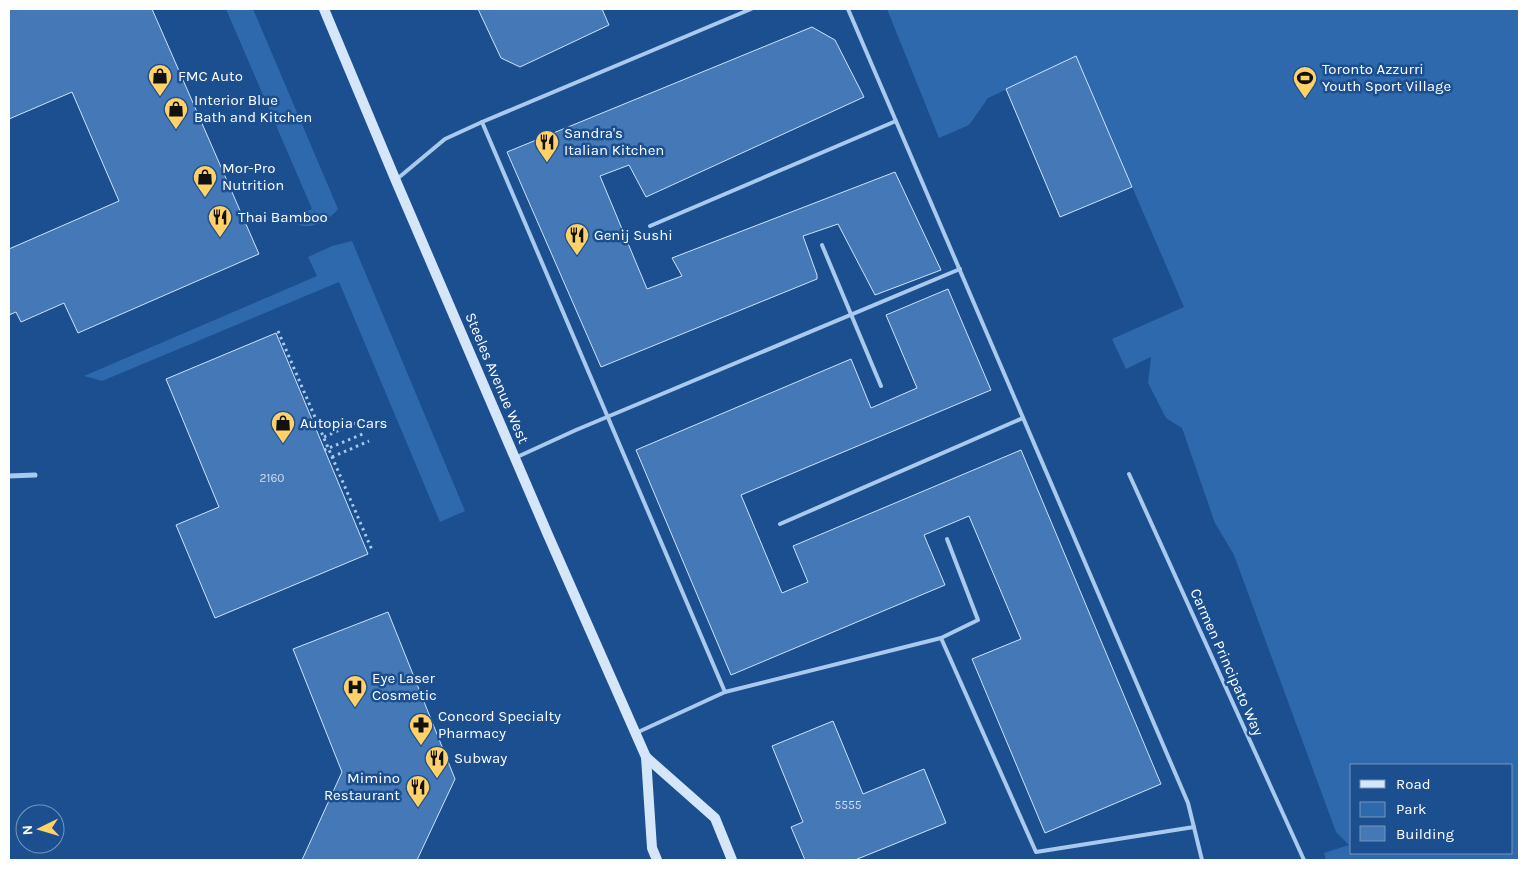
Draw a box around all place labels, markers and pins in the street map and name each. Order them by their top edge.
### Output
place label: Toronto Azzurri Youth Sport Village [1322,60,1451,95]
shop icon: FMC Auto [147,63,173,97]
sports icon: Toronto Azzurri Youth Sport Village [1292,65,1318,99]
place label: FMC Auto [178,67,243,85]
place label: Interior Blue Bath and Kitchen [194,91,312,126]
shop icon: Interior Blue Bath and Kitchen [163,96,189,130]
place label: Sandra's Italian Kitchen [564,124,664,159]
restaurant icon: Sandra's Italian Kitchen [534,129,560,163]
place label: Mor-Pro Nutrition [222,159,284,194]
shop icon: Mor-Pro Nutrition [192,164,218,198]
restaurant icon: Thai Bamboo [207,204,233,238]
place label: Thai Bamboo [238,208,328,226]
restaurant icon: Genij Sushi [564,222,590,256]
place label: Genij Sushi [594,226,673,244]
shop icon: Autopia Cars [270,410,296,444]
place label: Autopia Cars [300,414,387,432]
place label: Eye Laser Cosmetic [372,669,437,704]
hospital icon: Eye Laser Cosmetic [342,674,368,708]
place label: Concord Specialty Pharmacy [438,707,561,742]
pharmacy icon: Concord Specialty Pharmacy [408,712,434,746]
restaurant icon: Subway [424,745,450,779]
place label: Subway [454,749,507,767]
place label: Mimino Restaurant [324,769,400,804]
restaurant icon: Mimino Restaurant [405,774,431,808]

